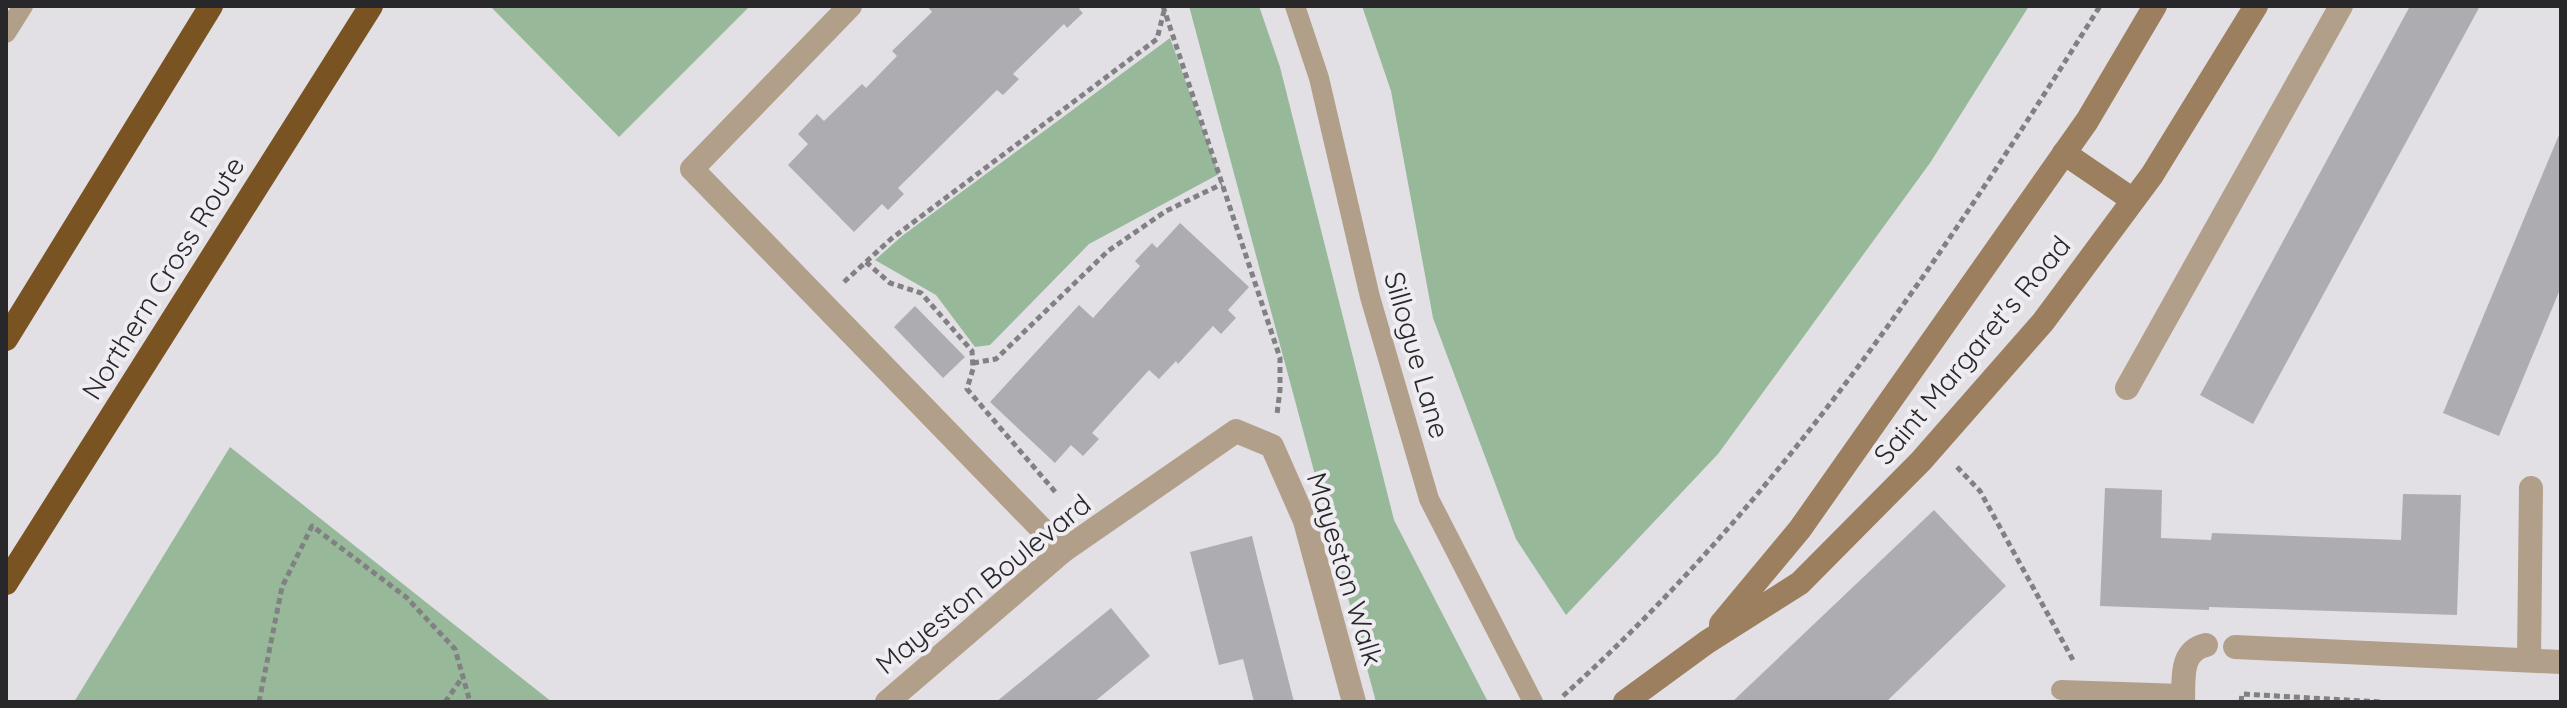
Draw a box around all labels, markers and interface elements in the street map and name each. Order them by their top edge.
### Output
street label: Northern Cross Route [74,150,252,406]
street label: Saint Margaret's Road [1866,228,2078,471]
street label: Sillogue Lane [1377,267,1458,442]
street label: Mayeston Walk [1299,468,1391,670]
street label: Mayeston Boulevard [868,486,1097,681]

